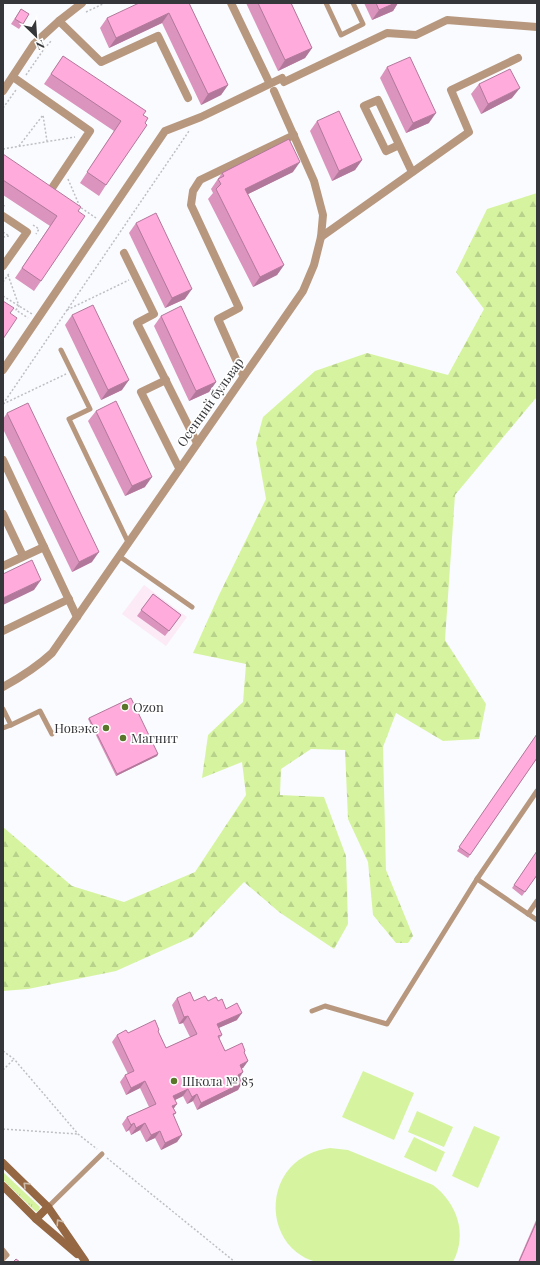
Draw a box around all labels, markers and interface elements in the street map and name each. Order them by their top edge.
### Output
north arrow [16,16,56,56]
text: N [34,37,47,54]
street label: Осенний бульвар [172,354,247,450]
place label: Ozon [133,698,164,715]
marker: Ozon [120,702,130,712]
place label: Новэкс [54,719,98,736]
marker: Новэкс [101,723,111,733]
place label: Магнит [131,729,178,746]
marker: Магнит [118,733,128,743]
place label: Школа № 85 [182,1072,254,1089]
marker: Школа № 85 [169,1076,179,1086]
one-way arrow [23,1182,31,1190]
one-way arrow [57,1220,64,1227]

